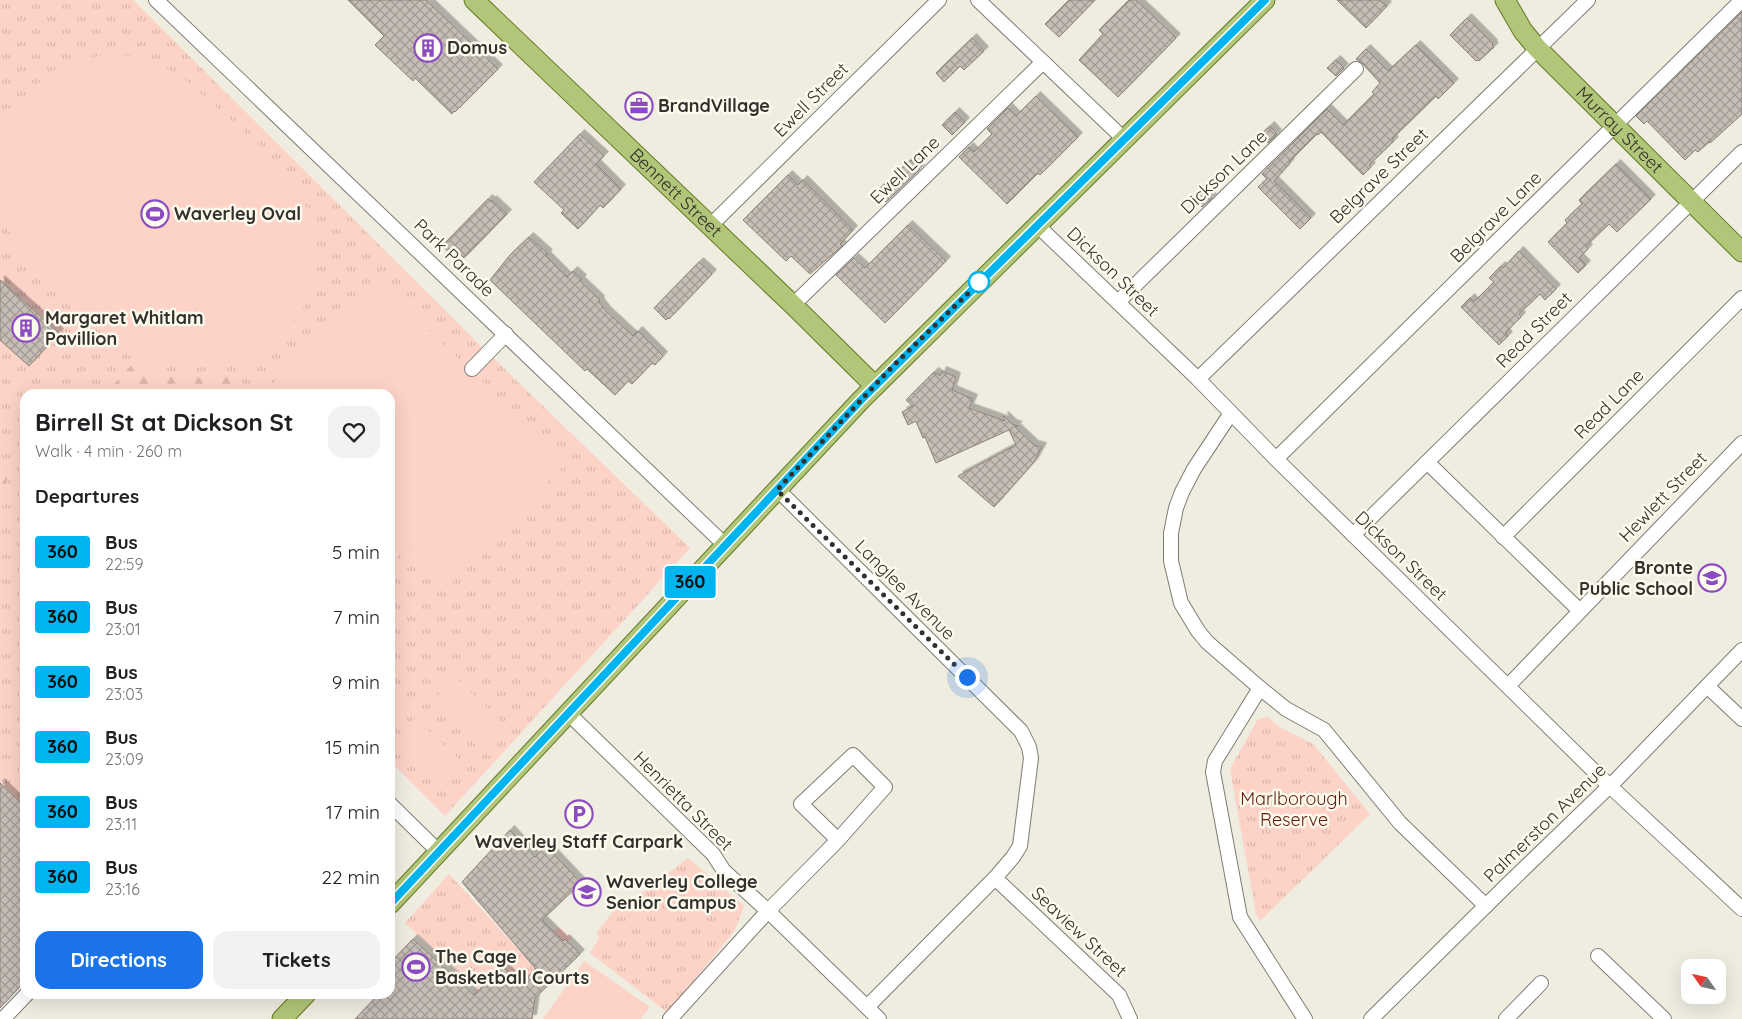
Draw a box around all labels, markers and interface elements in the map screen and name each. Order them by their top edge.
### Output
building icon: Domus [413,33,443,63]
place label: Domus [447,36,507,59]
street label: Ewell Street [768,57,853,142]
street label: Murray Street [1571,81,1668,178]
office icon: BrandVillage [624,91,654,121]
place label: BrandVillage [658,94,770,117]
street label: Belgrave Street [1325,123,1433,228]
street label: Dickson Lane [1176,125,1272,219]
street label: Ewell Lane [865,131,944,209]
street label: Bennett Street [625,143,727,242]
street label: Belgrave Lane [1445,166,1546,267]
sports icon: Waverley Oval [140,199,170,229]
place label: Waverley Oval [174,202,301,225]
street label: Park Parade [409,214,499,302]
street label: Dickson Street [1062,222,1164,321]
unlabelled marker [968,271,990,293]
street label: Read Street [1491,287,1576,372]
place label: Margaret Whitlam Pavillion [45,306,204,350]
building icon: Margaret Whitlam Pavillion [11,313,41,343]
street label: Read Lane [1569,364,1649,444]
button: heart [328,406,380,458]
text: Birrell St at Dickson St [35,407,294,437]
text: Walk · 4 min · 260 m [35,441,182,461]
street label: Hewlett Street [1614,447,1712,547]
text: Departures [35,484,139,508]
street label: Dickson Street [1350,506,1452,605]
text: Bus [105,530,138,554]
street label: Langlee Avenue [850,535,960,645]
text: 360 [47,540,78,563]
text: 5 min [332,540,380,564]
text: 22:59 [105,554,143,574]
place label: Bronte Public School [1579,556,1693,600]
school or university icon: Bronte Public School [1697,563,1727,593]
line badge: 360 [661,566,719,598]
text: 360 [675,570,705,593]
text: Bus [105,595,138,619]
text: 360 [47,605,78,628]
text: 7 min [333,605,380,629]
text: 23:01 [105,619,141,639]
text: Bus [105,660,138,684]
your location [955,665,980,690]
text: 360 [47,670,78,693]
text: 9 min [332,670,380,694]
text: 23:03 [105,684,143,704]
text: Bus [105,725,138,749]
text: 360 [47,735,78,758]
text: 15 min [325,735,380,759]
street label: Henrietta Street [629,746,738,855]
text: 23:09 [105,749,144,769]
street label: Palmerston Avenue [1479,758,1611,887]
park label: Marlborough Reserve [1240,787,1348,831]
text: Bus [105,790,138,814]
parking icon: Waverley Staff Carpark [564,799,594,829]
text: 360 [47,800,78,823]
text: 17 min [326,800,380,824]
text: 23:11 [105,814,137,834]
place label: Waverley Staff Carpark [475,830,683,853]
text: Bus [105,855,138,879]
text: 360 [47,865,78,888]
text: 22 min [321,865,380,889]
place label: Waverley College Senior Campus [606,870,758,914]
school or university icon: Waverley College Senior Campus [572,877,602,907]
text: 23:16 [105,879,140,899]
street label: Seaview Street [1027,882,1132,982]
button: Directions [35,931,203,989]
button: Tickets [213,931,380,989]
place label: The Cage Basketball Courts [435,945,590,989]
sports icon: The Cage Basketball Courts [401,952,431,982]
north arrow [1681,959,1726,1004]
map controls [1681,959,1726,1004]

